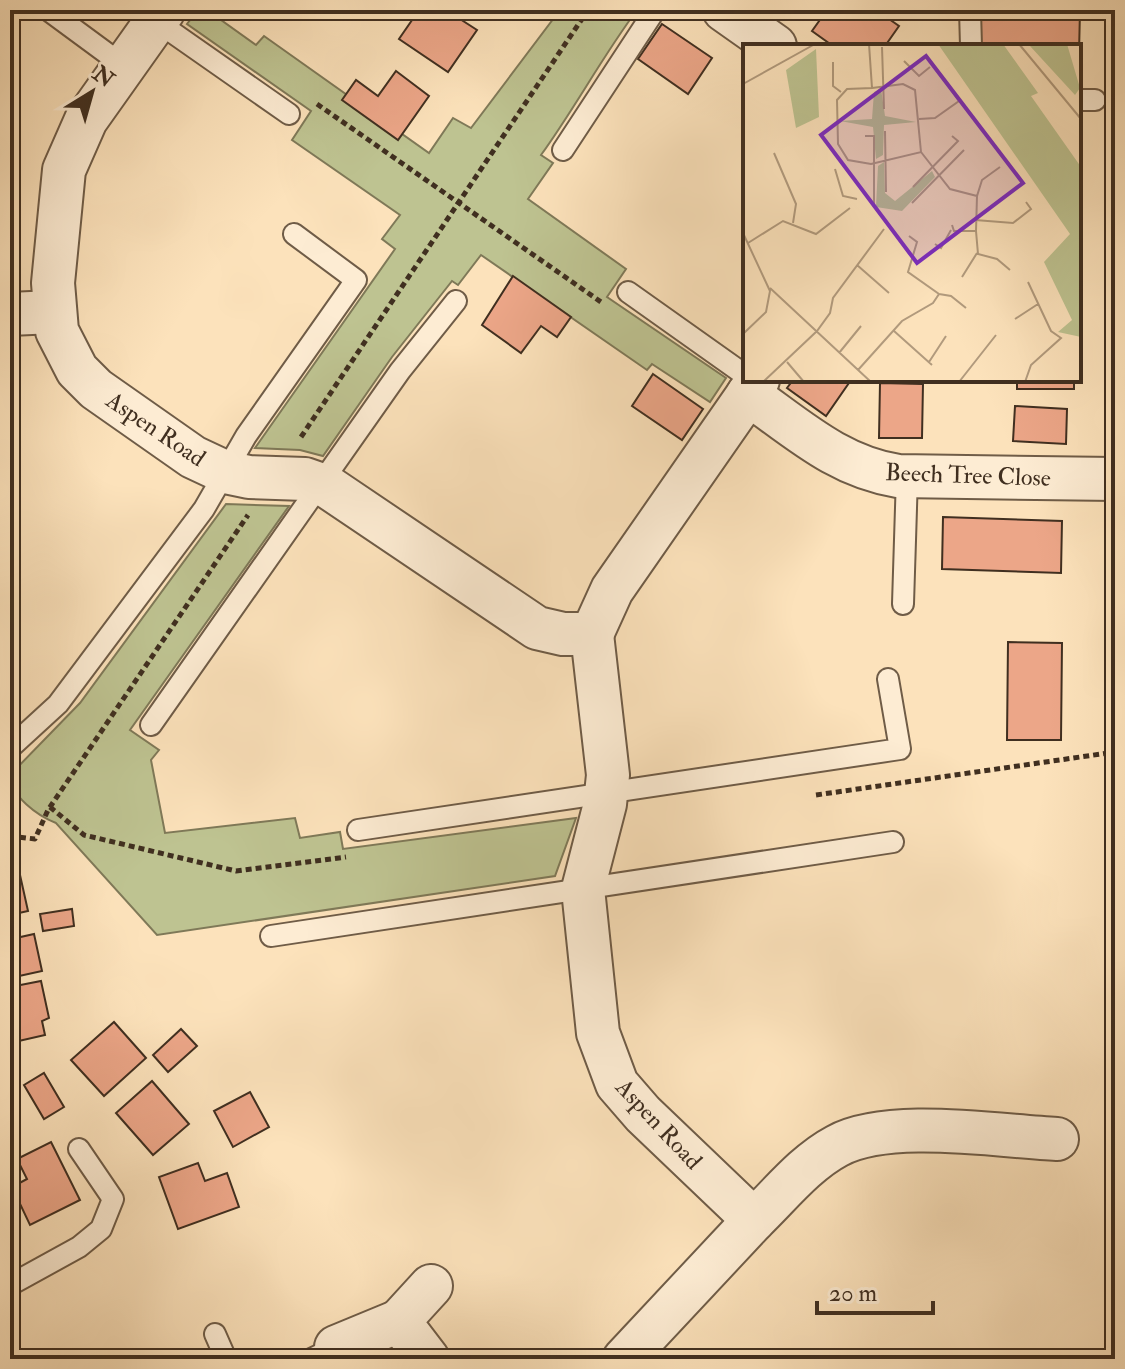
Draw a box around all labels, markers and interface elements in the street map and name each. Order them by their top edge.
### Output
inset map [743,44,1081,382]
north arrow [52,52,132,132]
text: N [86,59,120,94]
street label: Aspen Road [99,384,211,474]
street label: Beech Tree Close [885,457,1051,494]
street label: Aspen Road [608,1072,709,1176]
scale bar [817,1265,933,1315]
text: 20 m [829,1278,878,1309]

